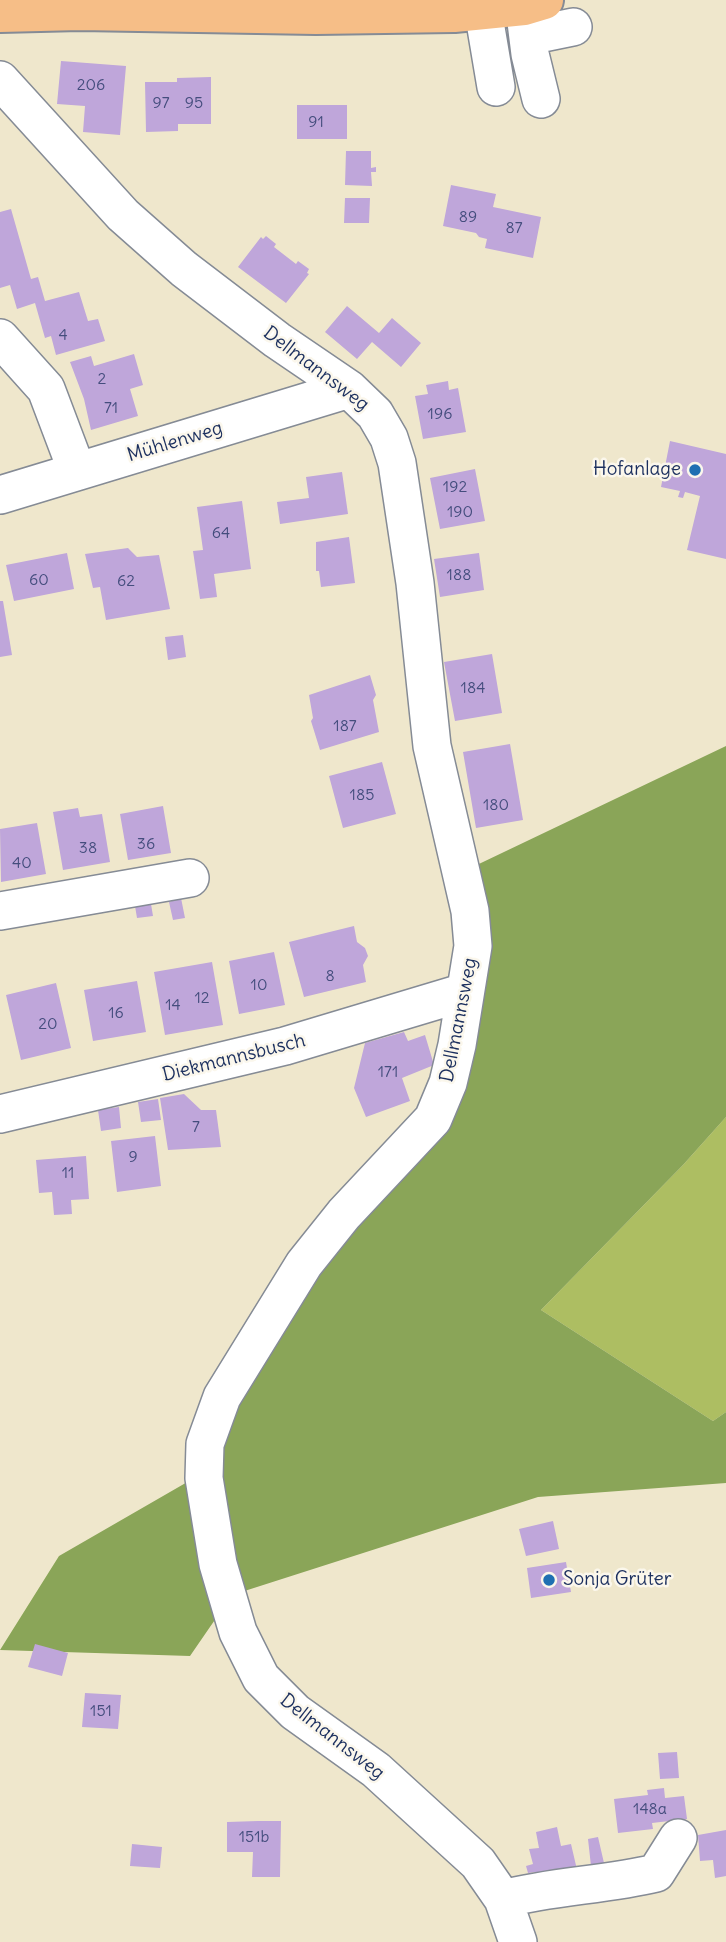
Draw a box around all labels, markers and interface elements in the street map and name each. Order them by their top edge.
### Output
house number: 206 [77,75,105,95]
house number: 97 [152,93,170,113]
house number: 95 [185,93,203,113]
house number: 91 [308,112,324,132]
house number: 89 [459,207,477,227]
house number: 87 [505,218,523,238]
street label: Dellmannsweg [259,322,373,416]
house number: 4 [58,325,68,345]
house number: 2 [98,369,106,389]
house number: 71 [104,398,118,418]
house number: 196 [428,404,452,424]
street label: Mühlenweg [125,417,225,467]
place label: Hofanlage [593,459,681,481]
marker: Hofanlage [687,462,703,478]
house number: 192 [443,477,467,497]
house number: 190 [447,502,473,522]
house number: 64 [212,523,230,543]
house number: 188 [447,565,471,585]
house number: 60 [29,570,49,590]
house number: 62 [117,571,135,591]
house number: 184 [461,678,485,698]
house number: 187 [333,716,357,736]
house number: 185 [350,785,374,805]
house number: 180 [483,795,509,815]
house number: 36 [137,834,155,854]
house number: 38 [79,838,97,858]
house number: 40 [12,853,32,873]
street label: Dellmannsweg [436,956,482,1084]
house number: 8 [325,966,335,986]
house number: 10 [251,975,267,995]
house number: 12 [194,988,210,1008]
house number: 14 [165,995,181,1015]
house number: 16 [108,1003,124,1023]
house number: 20 [38,1014,58,1034]
street label: Diekmannsbusch [160,1029,308,1087]
house number: 171 [378,1062,398,1082]
house number: 7 [192,1117,200,1137]
house number: 9 [128,1147,138,1167]
house number: 11 [62,1163,74,1183]
place label: Sonja Grüter [563,1569,672,1591]
marker: Sonja Grüter [541,1572,557,1588]
street label: Dellmannsweg [275,1689,389,1785]
house number: 151 [90,1701,112,1721]
house number: 148a [633,1799,667,1819]
house number: 151b [239,1827,269,1847]

